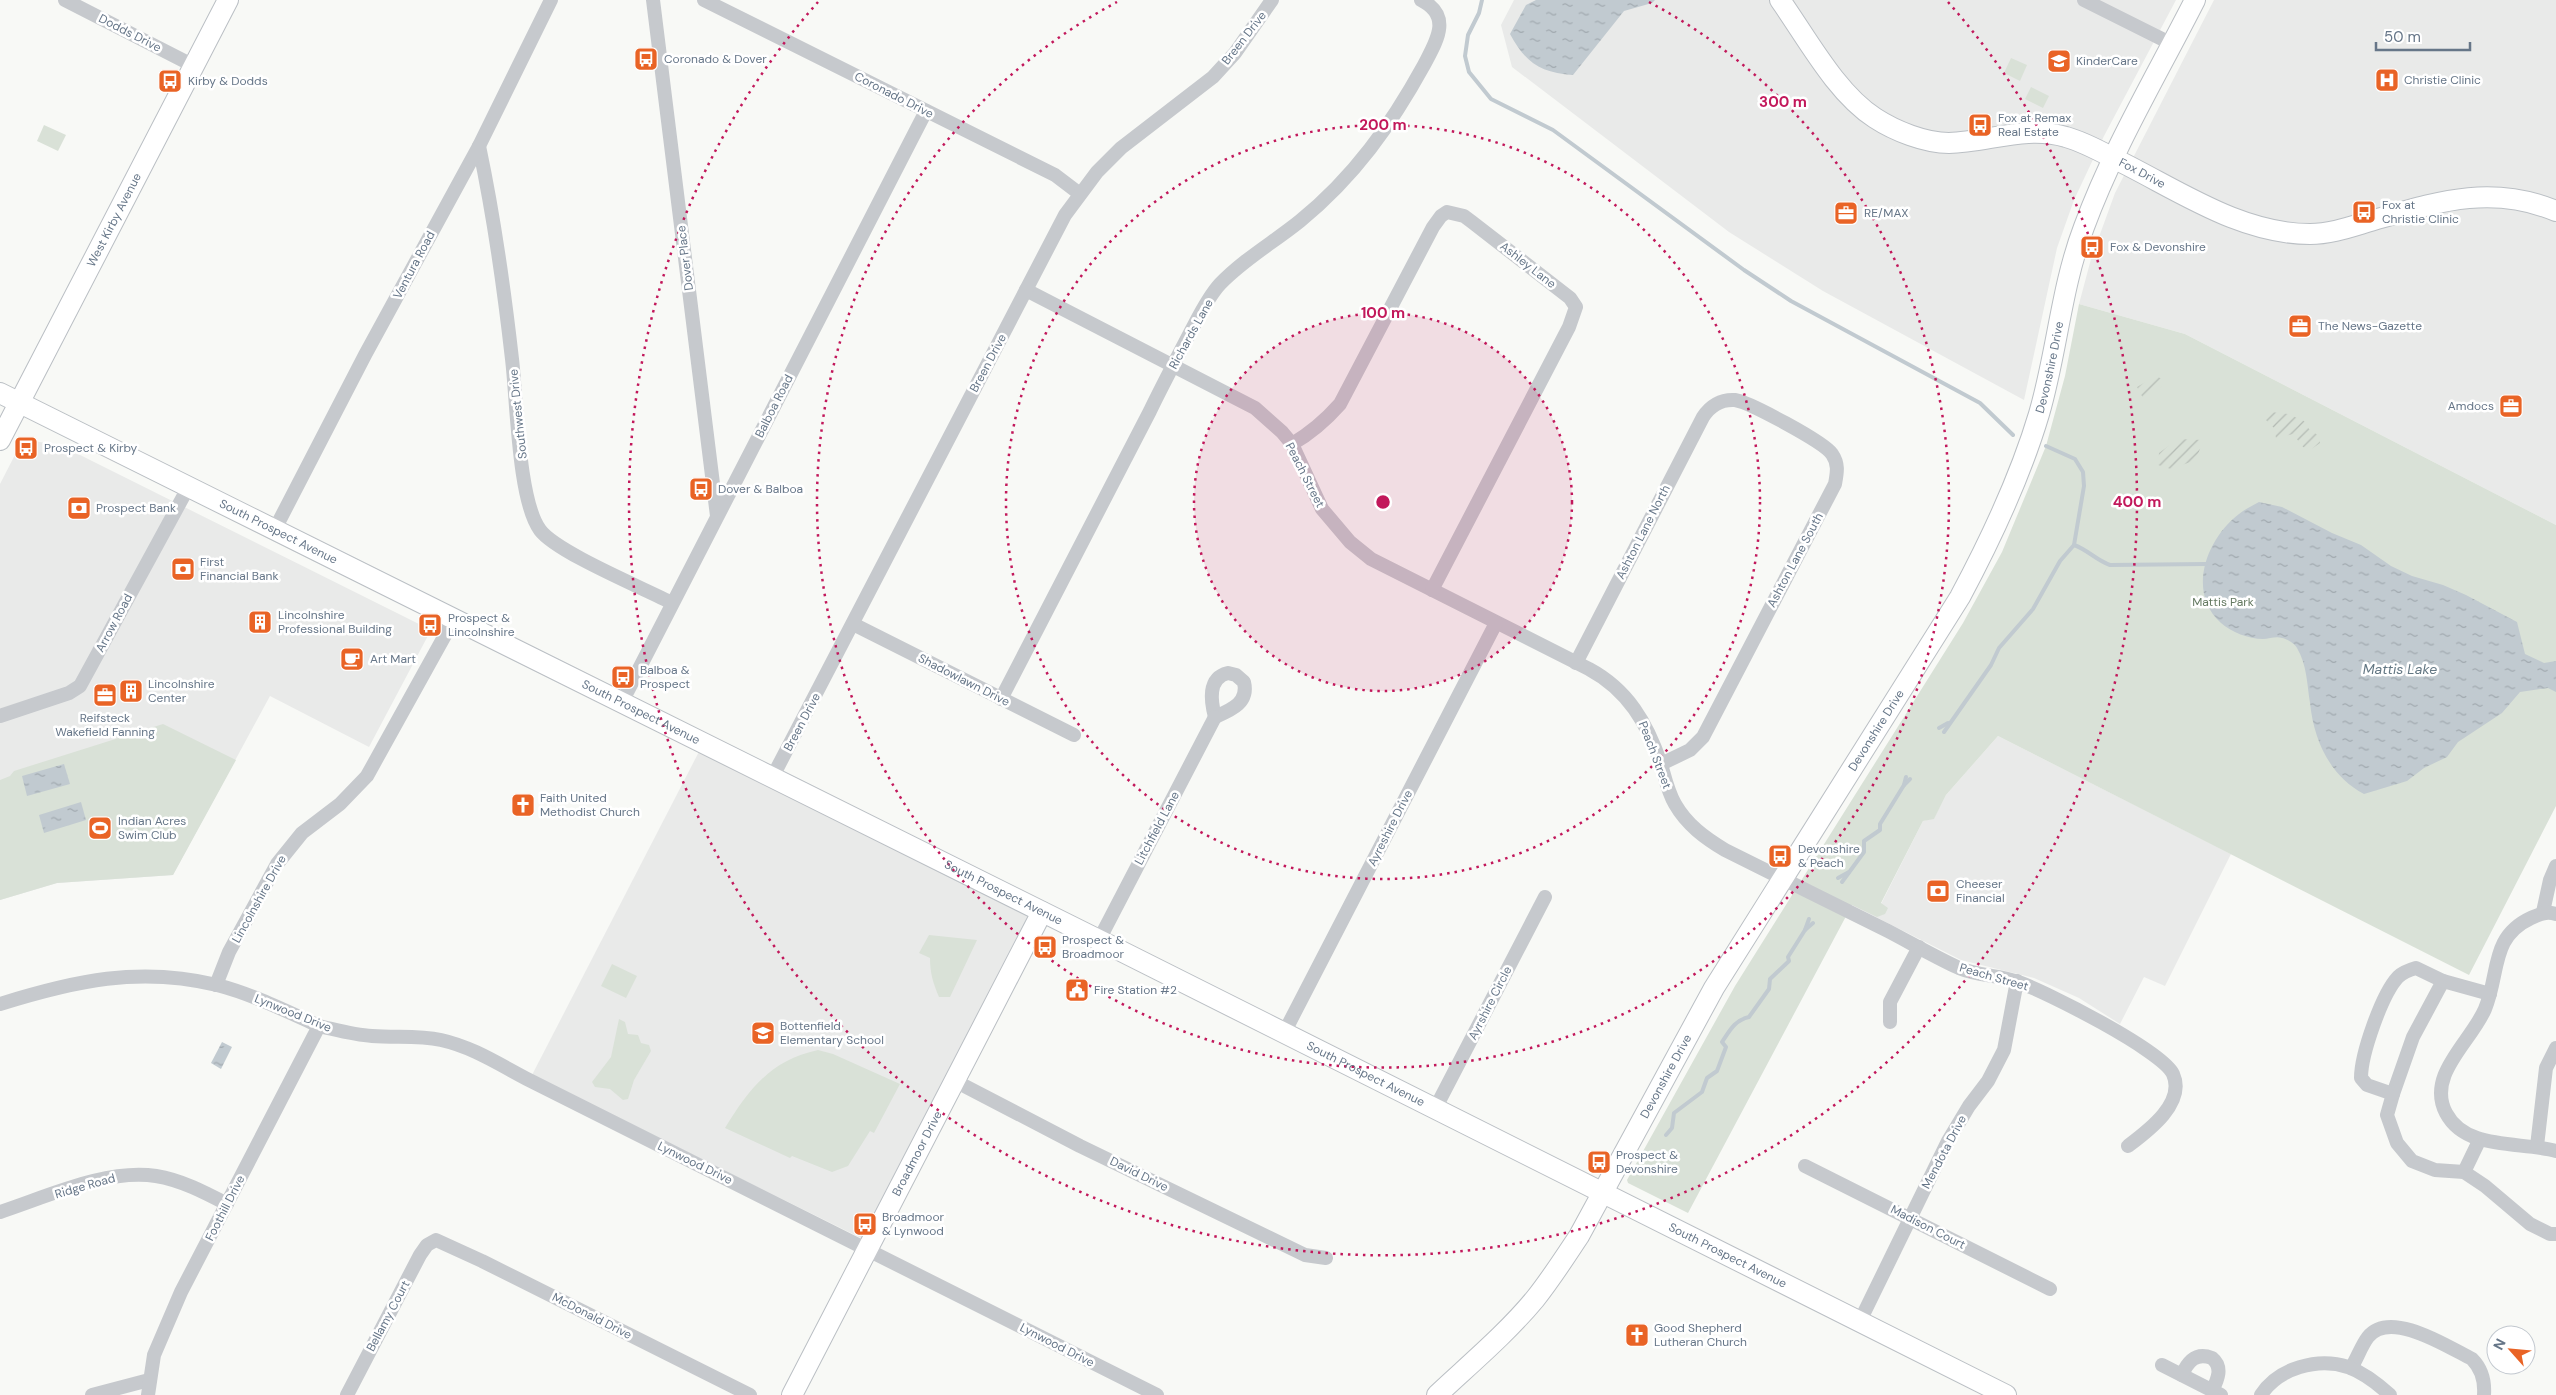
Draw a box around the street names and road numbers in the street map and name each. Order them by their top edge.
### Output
street label: Breen Drive [1218,8,1270,68]
street label: Dodds Drive [96,10,164,56]
street label: Coronado Drive [852,68,936,122]
street label: Fox Drive [2116,154,2168,192]
street label: West Kirby Avenue [83,170,145,270]
street label: Dover Place [673,224,697,291]
street label: Ventura Road [389,228,439,302]
street label: Ashley Lane [1497,238,1559,292]
street label: Richards Lane [1165,296,1217,372]
street label: Devonshire Drive [2032,320,2067,415]
street label: Breen Drive [966,331,1010,395]
street label: Southwest Drive [505,368,531,460]
street label: Balboa Road [751,372,797,440]
street label: Peach Street [1282,440,1328,510]
street label: Ashton Lane North [1612,482,1674,582]
street label: South Prospect Avenue [217,495,340,568]
street label: Ashton Lane South [1763,510,1827,610]
street label: Arrow Road [92,591,136,655]
street label: Shadowlawn Drive [916,650,1013,710]
street label: South Prospect Avenue [579,676,703,748]
street label: Devonshire Drive [1844,686,1908,774]
street label: Breen Drive [780,690,824,754]
street label: Peach Street [1635,719,1675,791]
street label: Ayreshire Drive [1364,787,1416,869]
street label: Litchfield Lane [1131,788,1183,868]
street label: Lincolnshire Drive [228,852,290,946]
street label: South Prospect Avenue [942,856,1065,929]
street label: Peach Street [1958,960,2031,995]
street label: Ayrshire Circle [1465,963,1515,1042]
street label: Lynwood Drive [252,990,334,1036]
street label: Devonshire Drive [1637,1031,1695,1121]
street label: South Prospect Avenue [1304,1038,1428,1110]
street label: Broadmoor Drive [888,1108,946,1199]
street label: Mendota Drive [1918,1112,1970,1192]
street label: Lynwood Drive [655,1138,735,1188]
street label: David Drive [1107,1153,1171,1195]
street label: Ridge Road [53,1170,117,1202]
street label: Foothill Drive [202,1172,248,1244]
street label: Madison Court [1888,1201,1968,1253]
street label: South Prospect Avenue [1666,1219,1790,1292]
street label: Bellamy Court [363,1278,414,1354]
street label: McDonald Drive [549,1289,635,1343]
street label: Lynwood Drive [1017,1319,1097,1371]

